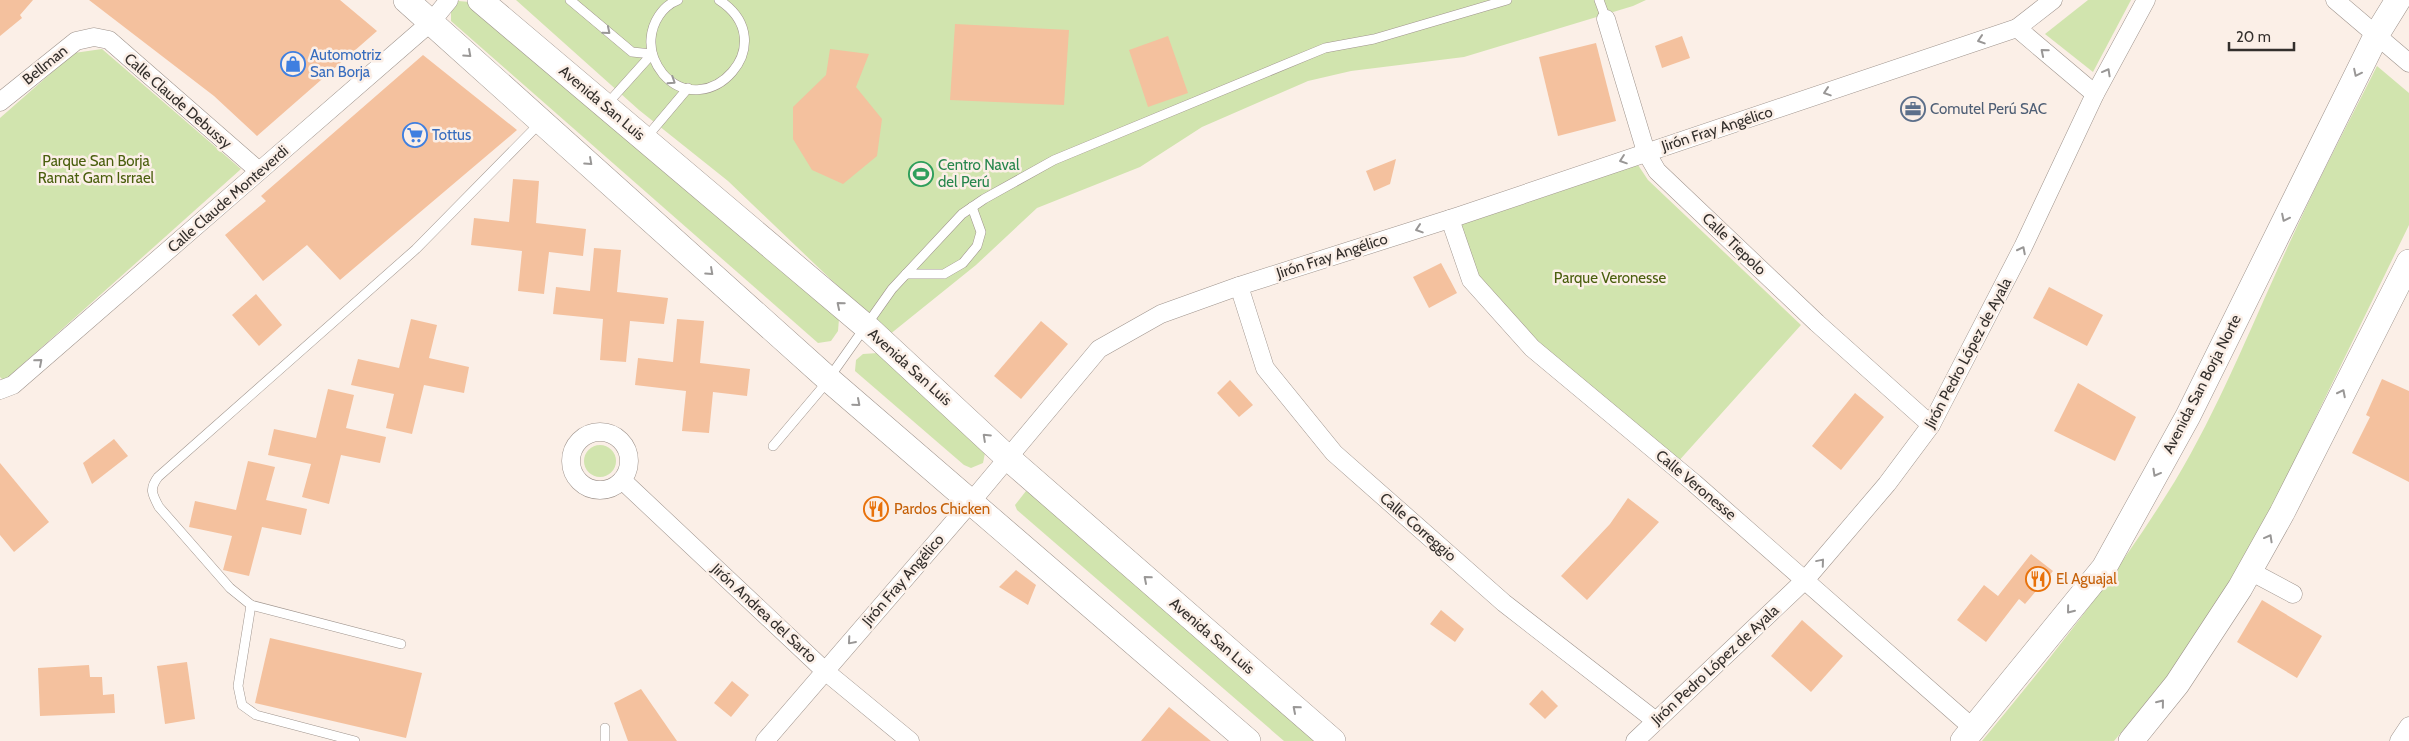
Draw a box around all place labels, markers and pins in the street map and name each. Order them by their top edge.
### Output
place label: Automotriz San Borja [310,46,382,81]
shop icon: Automotriz San Borja [280,51,306,77]
office icon: Comutel Perú SAC [1900,96,1926,122]
place label: Comutel Perú SAC [1930,100,2047,118]
supermarket icon: Tottus [402,122,428,148]
place label: Tottus [432,126,471,144]
place label: Centro Naval del Perú [938,156,1020,191]
sports icon: Centro Naval del Perú [908,161,934,187]
restaurant icon: Pardos Chicken [863,496,889,522]
place label: Pardos Chicken [894,500,990,518]
restaurant icon: El Aguajal [2025,566,2051,592]
place label: El Aguajal [2056,570,2117,588]

